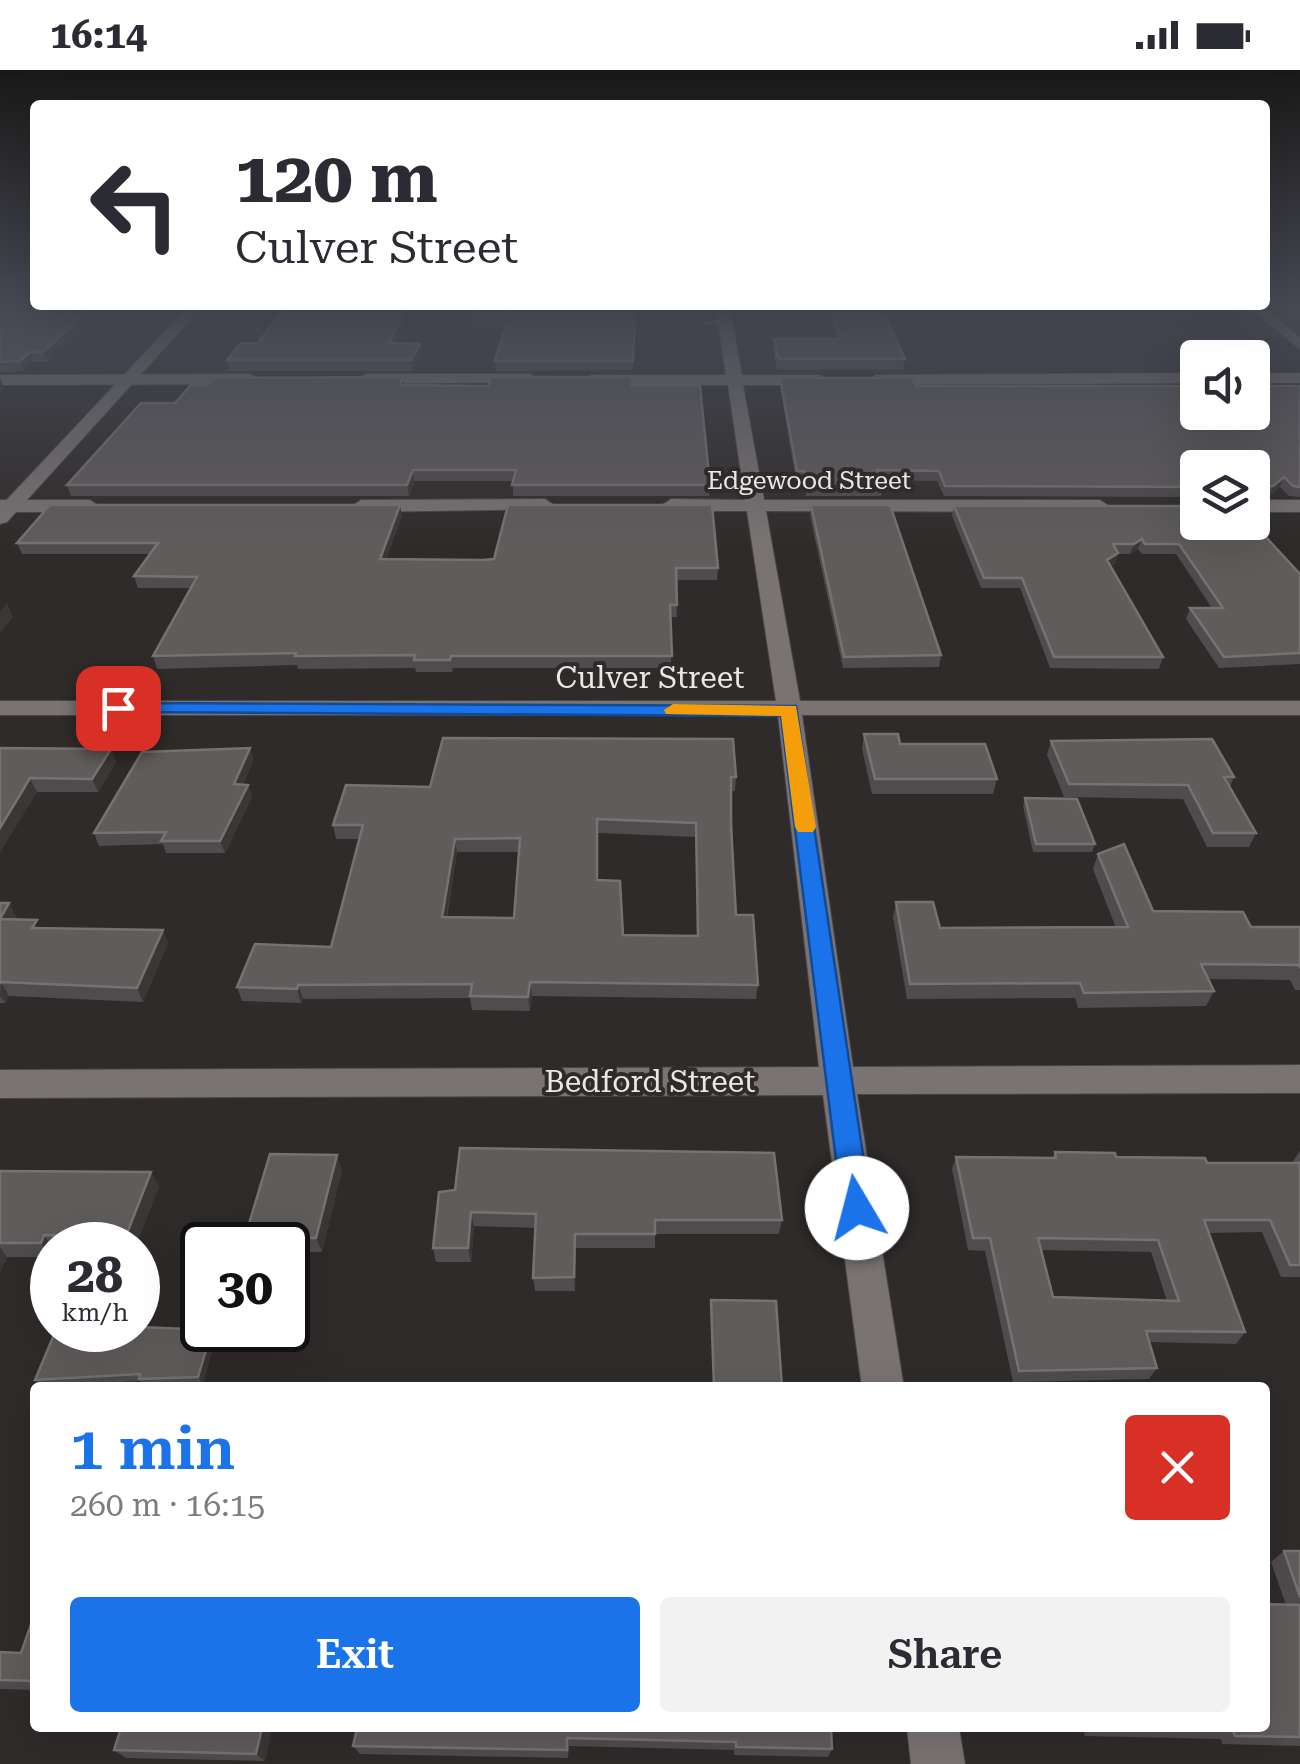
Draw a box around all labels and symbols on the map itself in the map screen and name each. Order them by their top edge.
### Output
street label: Edgewood Street [707,466,911,495]
street label: Culver Street [556,660,744,695]
pin [76,666,161,751]
street label: Bedford Street [545,1064,755,1099]
position arrow [805,1156,909,1260]
speed limit sign: 30 [180,1222,310,1352]

